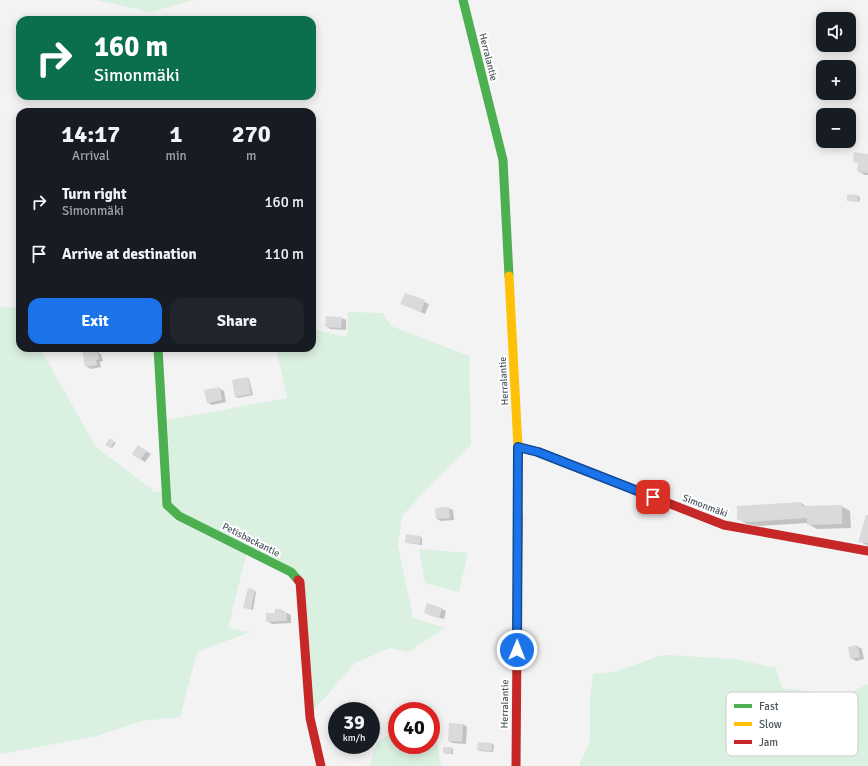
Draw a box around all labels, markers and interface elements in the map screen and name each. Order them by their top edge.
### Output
map controls [816,12,856,148]
button: sound [816,12,856,52]
text: 160 m [94,30,168,64]
icon: right [28,32,80,84]
street label: Herralantie [476,32,500,82]
button: + [816,60,856,100]
text: Simonmäki [94,64,180,86]
button: − [816,108,856,148]
text: 14:17 [61,119,120,149]
text: 1 [170,119,182,149]
text: 270 [232,119,271,149]
text: Arrival [72,148,109,164]
text: min [166,148,187,164]
text: m [246,148,256,164]
text: Turn right [62,185,127,203]
icon: right [28,191,50,213]
text: 160 m [264,193,304,211]
text: Simonmäki [62,203,124,219]
icon: arrive [28,243,50,265]
text: Arrive at destination [62,245,197,263]
text: 110 m [264,245,304,263]
button: Exit [28,298,162,344]
button: Share [170,298,304,344]
street label: Herralantie [497,356,511,406]
pin [636,480,670,514]
icon: arrive [642,486,664,508]
street label: Simonmäki [681,492,729,520]
street label: Petisbackantie [220,520,282,560]
position arrow [496,629,538,671]
street label: Herralantie [499,679,511,729]
legend [726,692,858,756]
text: Fast [759,700,779,713]
speed limit sign: 40 [388,702,440,754]
text: 39 [343,710,365,735]
text: Slow [759,718,782,731]
text: km/h [343,732,365,744]
text: Jam [759,736,778,749]

